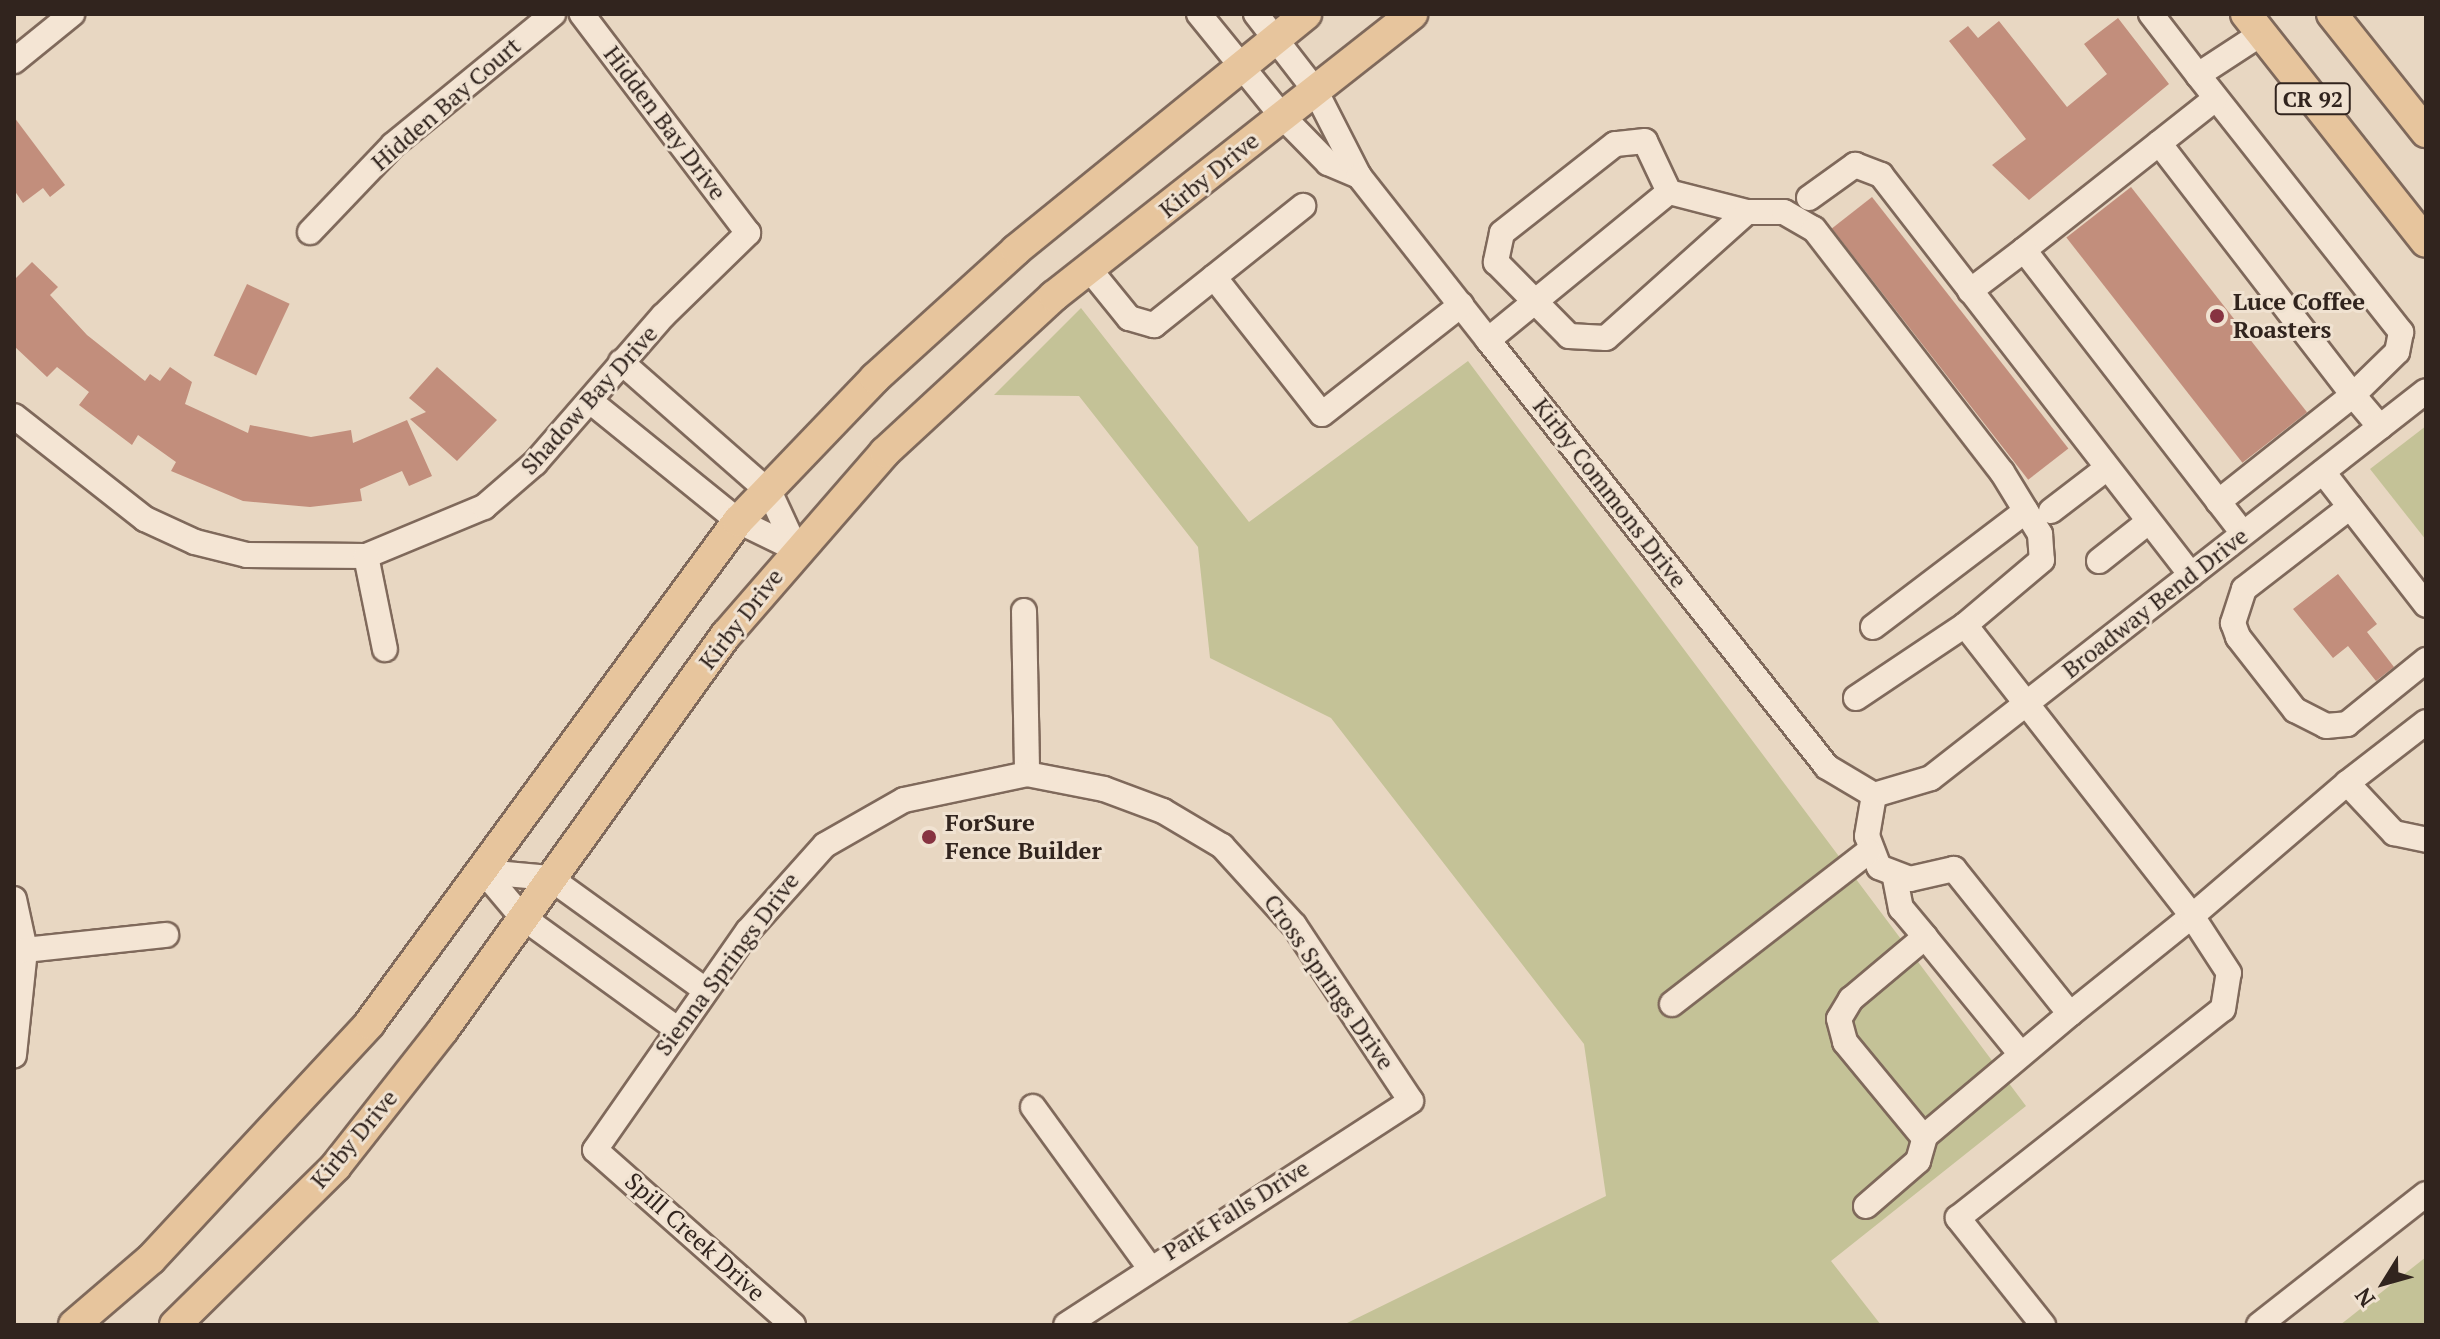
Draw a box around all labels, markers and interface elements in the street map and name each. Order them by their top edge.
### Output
street label: Hidden Bay Court [365,31,527,177]
street label: Hidden Bay Drive [598,40,732,206]
road number: CR 92 [2273,81,2353,117]
street label: Kirby Drive [1153,126,1265,224]
place label: Luce Coffee Roasters [2233,288,2365,344]
marker: Luce Coffee Roasters [2208,307,2226,325]
street label: Shadow Bay Drive [514,319,664,481]
street label: Kirby Commons Drive [1527,392,1693,594]
street label: Broadway Bend Drive [2056,522,2254,684]
street label: Kirby Drive [693,563,789,675]
place label: ForSure Fence Builder [945,809,1102,865]
marker: ForSure Fence Builder [920,828,938,846]
street label: Sienna Springs Drive [649,867,805,1061]
street label: Cross Springs Drive [1258,889,1400,1075]
street label: Kirby Drive [304,1084,404,1194]
street label: Park Falls Drive [1158,1154,1314,1266]
street label: Spill Creek Drive [619,1167,771,1307]
north arrow [2344,1243,2424,1323]
text: N [2348,1282,2381,1313]

